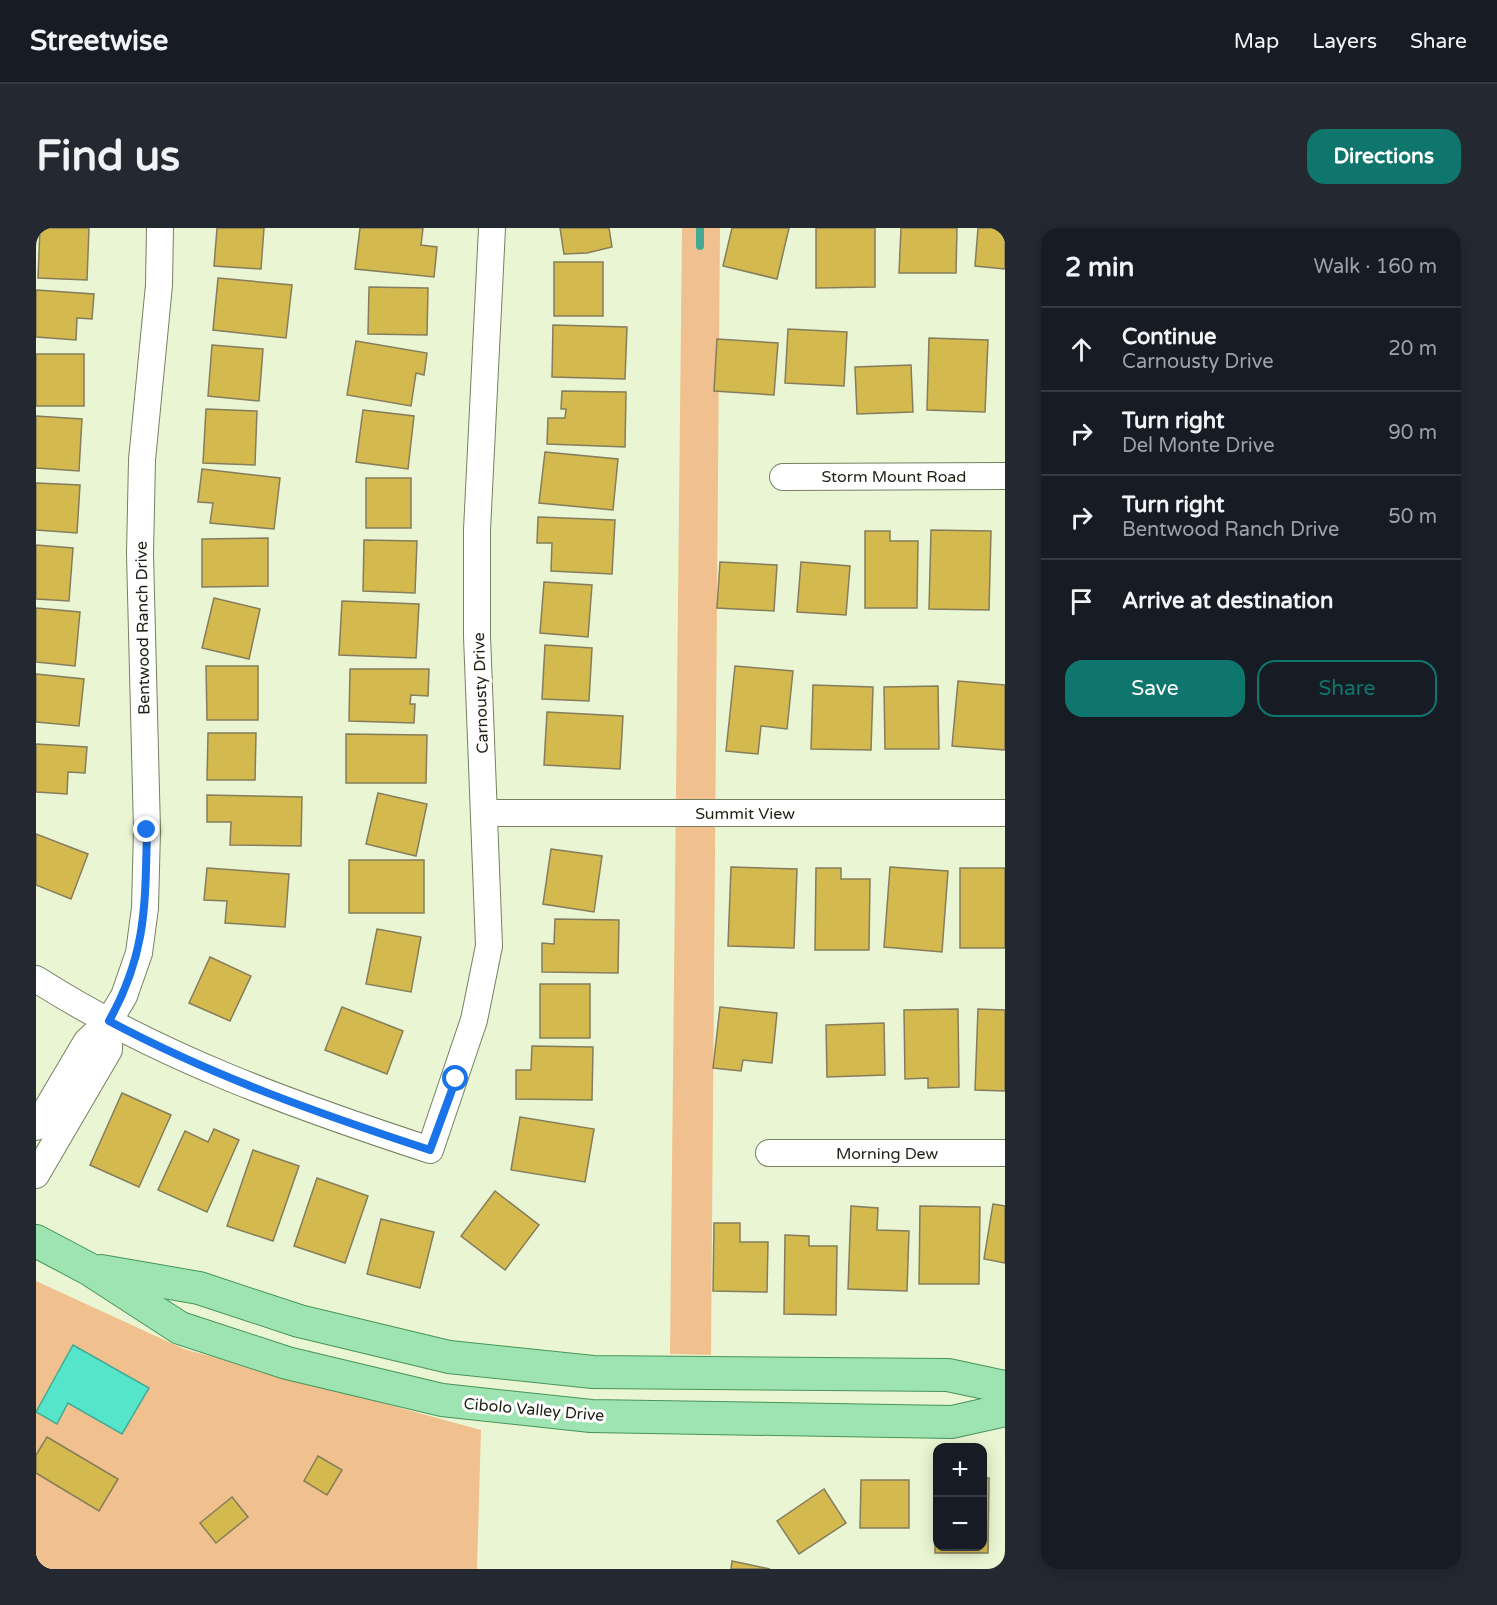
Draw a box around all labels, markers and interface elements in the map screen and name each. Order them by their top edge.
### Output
text: Streetwise [30,24,168,58]
text: Map [1234,29,1279,54]
text: Layers [1312,29,1377,54]
text: Share [1410,29,1467,54]
button: Directions [1307,129,1461,184]
text: Find us [36,131,180,182]
text: 2 min [1065,252,1134,283]
text: Walk · 160 m [1314,255,1437,279]
text: Continue [1122,324,1217,350]
icon: ahead [1065,333,1098,366]
text: 20 m [1388,337,1437,361]
text: Carnousty Drive [1122,350,1274,374]
text: Turn right [1122,408,1224,434]
icon: right [1065,417,1098,450]
text: 90 m [1388,421,1437,445]
text: Del Monte Drive [1122,434,1275,458]
street label: Storm Mount Road [822,467,966,487]
text: Turn right [1122,492,1224,518]
icon: right [1065,501,1098,534]
text: 50 m [1388,505,1437,529]
text: Bentwood Ranch Drive [1122,518,1339,542]
street label: Bentwood Ranch Drive [131,541,155,715]
icon: arrive [1065,585,1098,618]
text: Arrive at destination [1122,588,1333,614]
street label: Carnousty Drive [469,632,493,754]
button: Save [1065,660,1245,717]
button: Share [1257,660,1437,717]
street label: Summit View [695,804,795,824]
route end [133,816,159,842]
route start [442,1065,468,1091]
street label: Morning Dew [836,1144,938,1164]
street label: Cibolo Valley Drive [463,1394,605,1426]
map controls [933,1443,987,1551]
button: + [933,1443,987,1497]
button: − [933,1497,987,1551]

